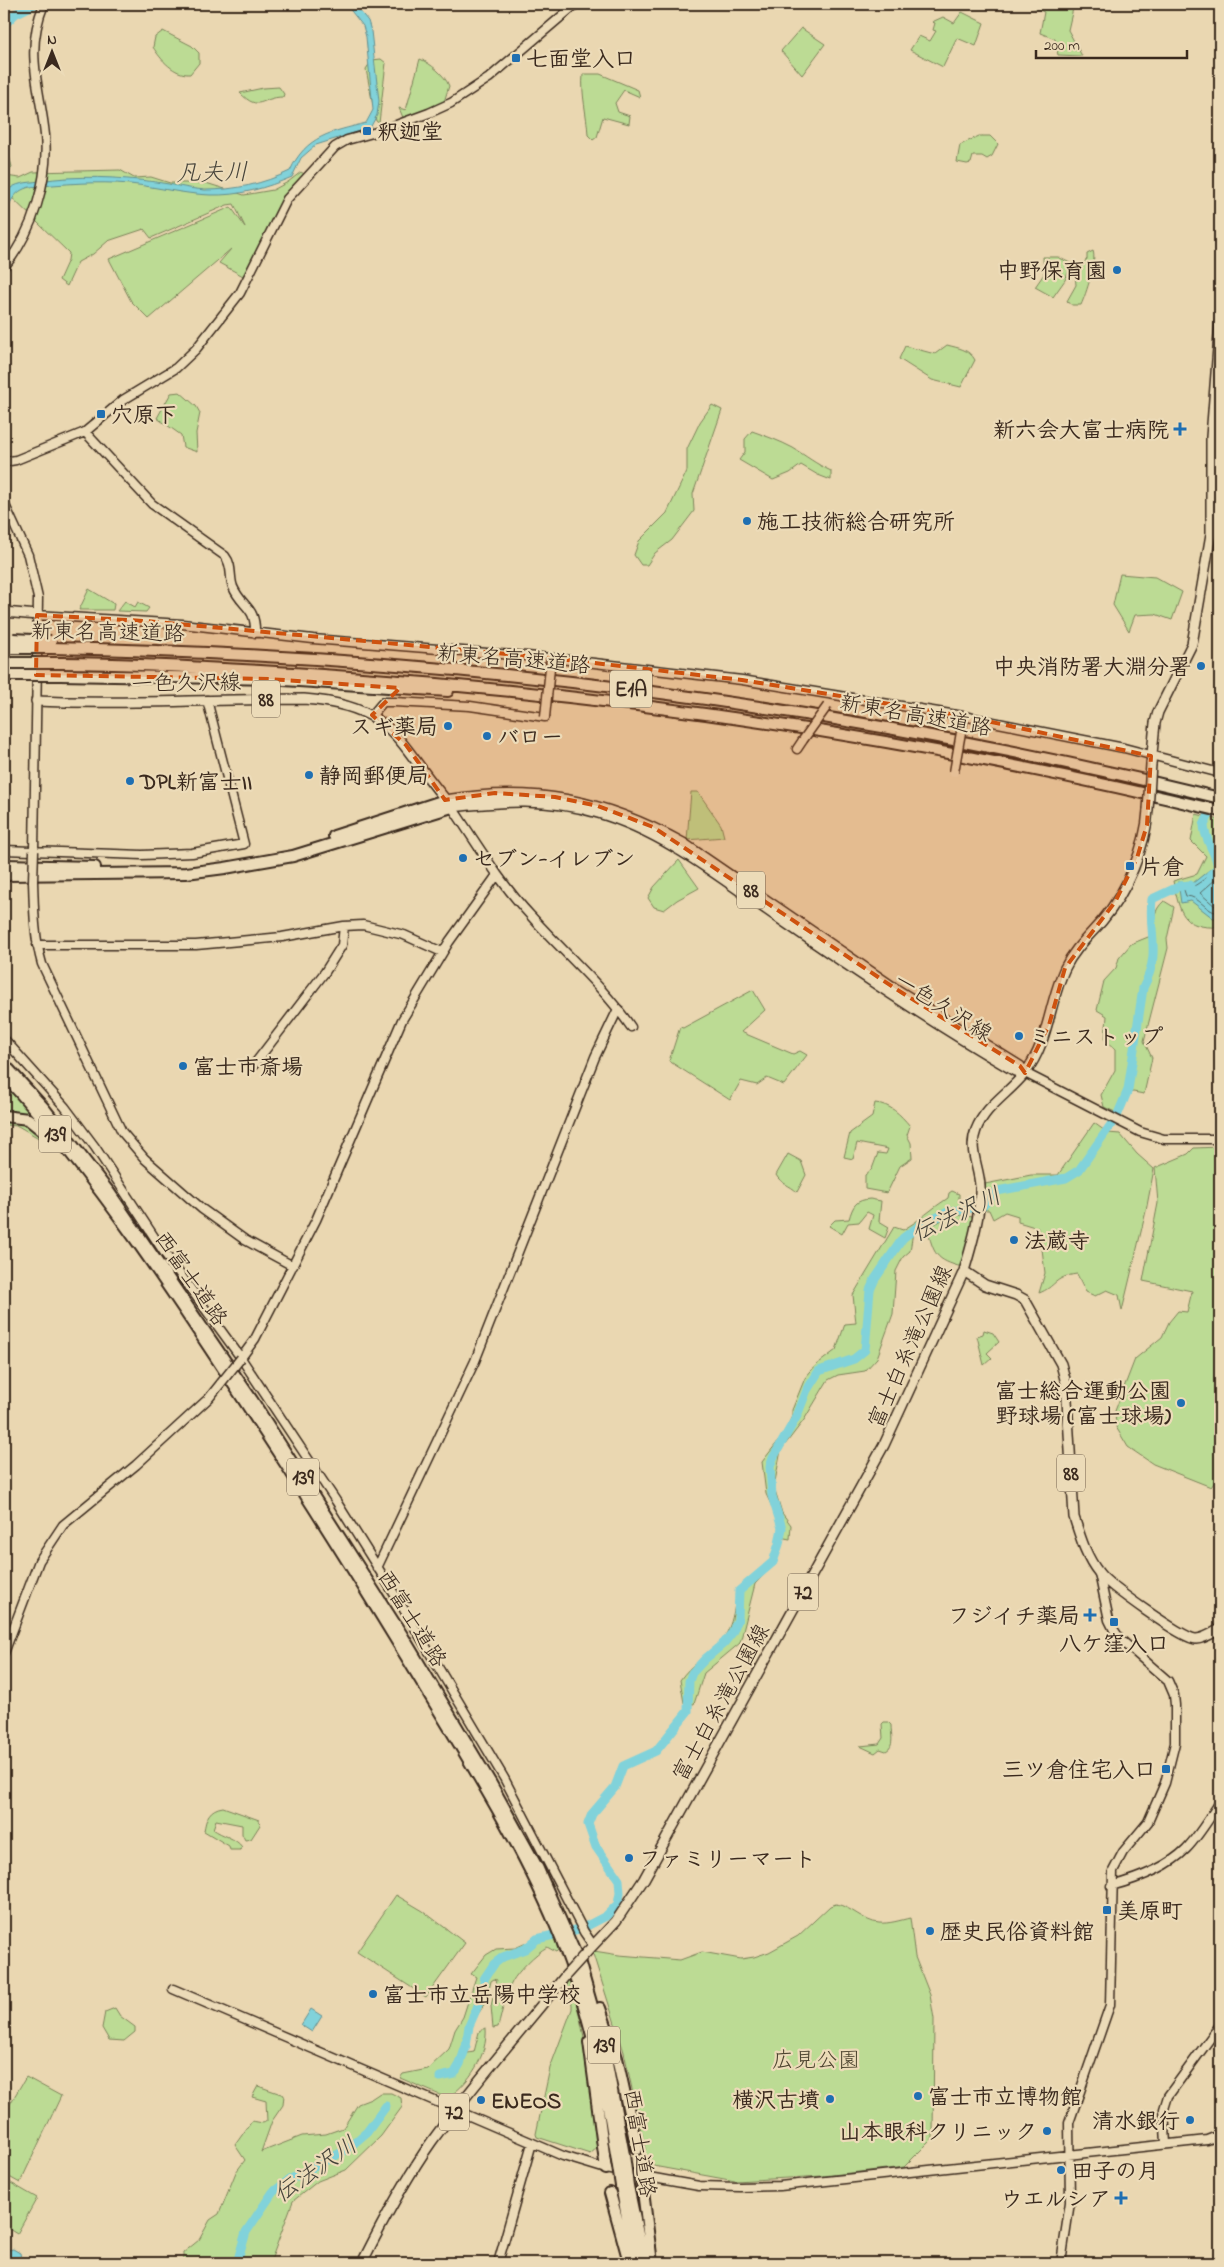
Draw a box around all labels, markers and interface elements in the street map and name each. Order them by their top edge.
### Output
north arrow [28,28,78,78]
scale bar [1036,28,1188,60]
text: N [47,30,57,51]
text: 200 m [1044,35,1080,57]
place label: 七面堂入口 [526,45,636,77]
marker: 七面堂入口 [510,52,522,64]
place label: 釈迦堂 [377,118,443,150]
marker: 釈迦堂 [361,125,373,137]
water label: 凡夫川 [176,156,248,193]
place label: 中野保育園 [997,257,1107,289]
marker: 中野保育園 [1111,264,1123,276]
place label: 穴原下 [111,401,177,433]
marker: 穴原下 [95,408,107,420]
place label: 新六会大富士病院 [993,416,1169,448]
marker: 新六会大富士病院 [1173,422,1187,436]
place label: 施工技術総合研究所 [757,508,955,540]
marker: 施工技術総合研究所 [741,515,753,527]
street label: 新東名高速道路 [31,617,185,651]
street label: 新東名高速道路 [436,638,592,684]
place label: 中央消防署大淵分署 [993,653,1191,685]
marker: 中央消防署大淵分署 [1195,660,1207,672]
street label: 一色久沢線 [131,668,241,702]
road number: E1A [610,671,652,708]
road number: 88 [252,681,280,718]
street label: 新東名高速道路 [837,688,994,746]
place label: スギ薬局 [350,713,438,745]
marker: スギ薬局 [442,720,454,732]
place label: バロー [497,723,563,755]
marker: バロー [481,730,493,742]
place label: 静岡郵便局 [319,762,429,794]
place label: DPL新富士II [139,768,252,800]
marker: 静岡郵便局 [303,769,315,781]
marker: DPL新富士II [124,775,136,787]
place label: セブン-イレブン [473,845,635,877]
marker: セブン-イレブン [457,852,469,864]
place label: 片倉 [1140,853,1184,885]
marker: 片倉 [1124,860,1136,872]
road number: 88 [737,872,765,908]
street label: 一色久沢線 [887,966,998,1051]
place label: ミニストップ [1029,1023,1163,1055]
marker: ミニストップ [1013,1030,1025,1042]
place label: 富士市斎場 [193,1053,303,1085]
marker: 富士市斎場 [177,1060,189,1072]
road number: 139 [39,1116,71,1152]
water label: 伝法沢川 [906,1180,1008,1252]
street label: 西富士道路 [145,1225,234,1334]
place label: 法蔵寺 [1024,1227,1090,1259]
marker: 法蔵寺 [1008,1234,1020,1246]
street label: 富士白糸滝公園線 [861,1260,962,1434]
place label: 富士総合運動公園 野球場 (富士球場) [995,1377,1172,1434]
marker: 富士総合運動公園 野球場 (富士球場) [1175,1397,1187,1409]
road number: 88 [1057,1455,1085,1492]
road number: 139 [287,1458,319,1495]
street label: 西富士道路 [368,1564,453,1675]
road number: 72 [788,1574,818,1610]
place label: フジイチ薬局 [948,1602,1080,1634]
marker: フジイチ薬局 [1084,1609,1096,1621]
marker: 八ケ窪入口 [1108,1616,1120,1628]
street label: 富士白糸滝公園線 [666,1619,779,1788]
place label: 八ケ窪入口 [1059,1630,1169,1662]
place label: 三ツ倉住宅入口 [1002,1756,1156,1788]
marker: 三ツ倉住宅入口 [1160,1763,1172,1775]
place label: ファミリーマート [639,1845,816,1877]
marker: ファミリーマート [623,1852,635,1864]
place label: 美原町 [1117,1897,1183,1929]
marker: 美原町 [1101,1904,1113,1916]
place label: 歴史民俗資料館 [940,1918,1094,1950]
marker: 歴史民俗資料館 [924,1925,936,1937]
place label: 富士市立岳陽中学校 [383,1981,581,2013]
marker: 富士市立岳陽中学校 [367,1988,379,2000]
road number: 139 [588,2026,620,2064]
park label: 広見公園 [772,2046,860,2078]
place label: 富士市立博物館 [928,2083,1082,2115]
place label: 横沢古墳 [732,2086,820,2118]
place label: ENEOS [491,2087,561,2119]
street label: 西富士道路 [614,2087,662,2200]
marker: 富士市立博物館 [912,2090,924,2102]
marker: 横沢古墳 [824,2093,836,2105]
road number: 72 [439,2094,469,2130]
marker: ENEOS [475,2094,487,2106]
place label: 清水銀行 [1092,2107,1180,2139]
marker: 清水銀行 [1184,2114,1196,2126]
place label: 山本眼科クリニック [839,2118,1037,2150]
marker: 山本眼科クリニック [1041,2125,1053,2137]
water label: 伝法沢川 [267,2129,366,2213]
place label: 田子の月 [1071,2157,1159,2189]
marker: 田子の月 [1055,2164,1067,2176]
place label: ウエルシア [1001,2185,1111,2217]
marker: ウエルシア [1115,2192,1127,2204]

